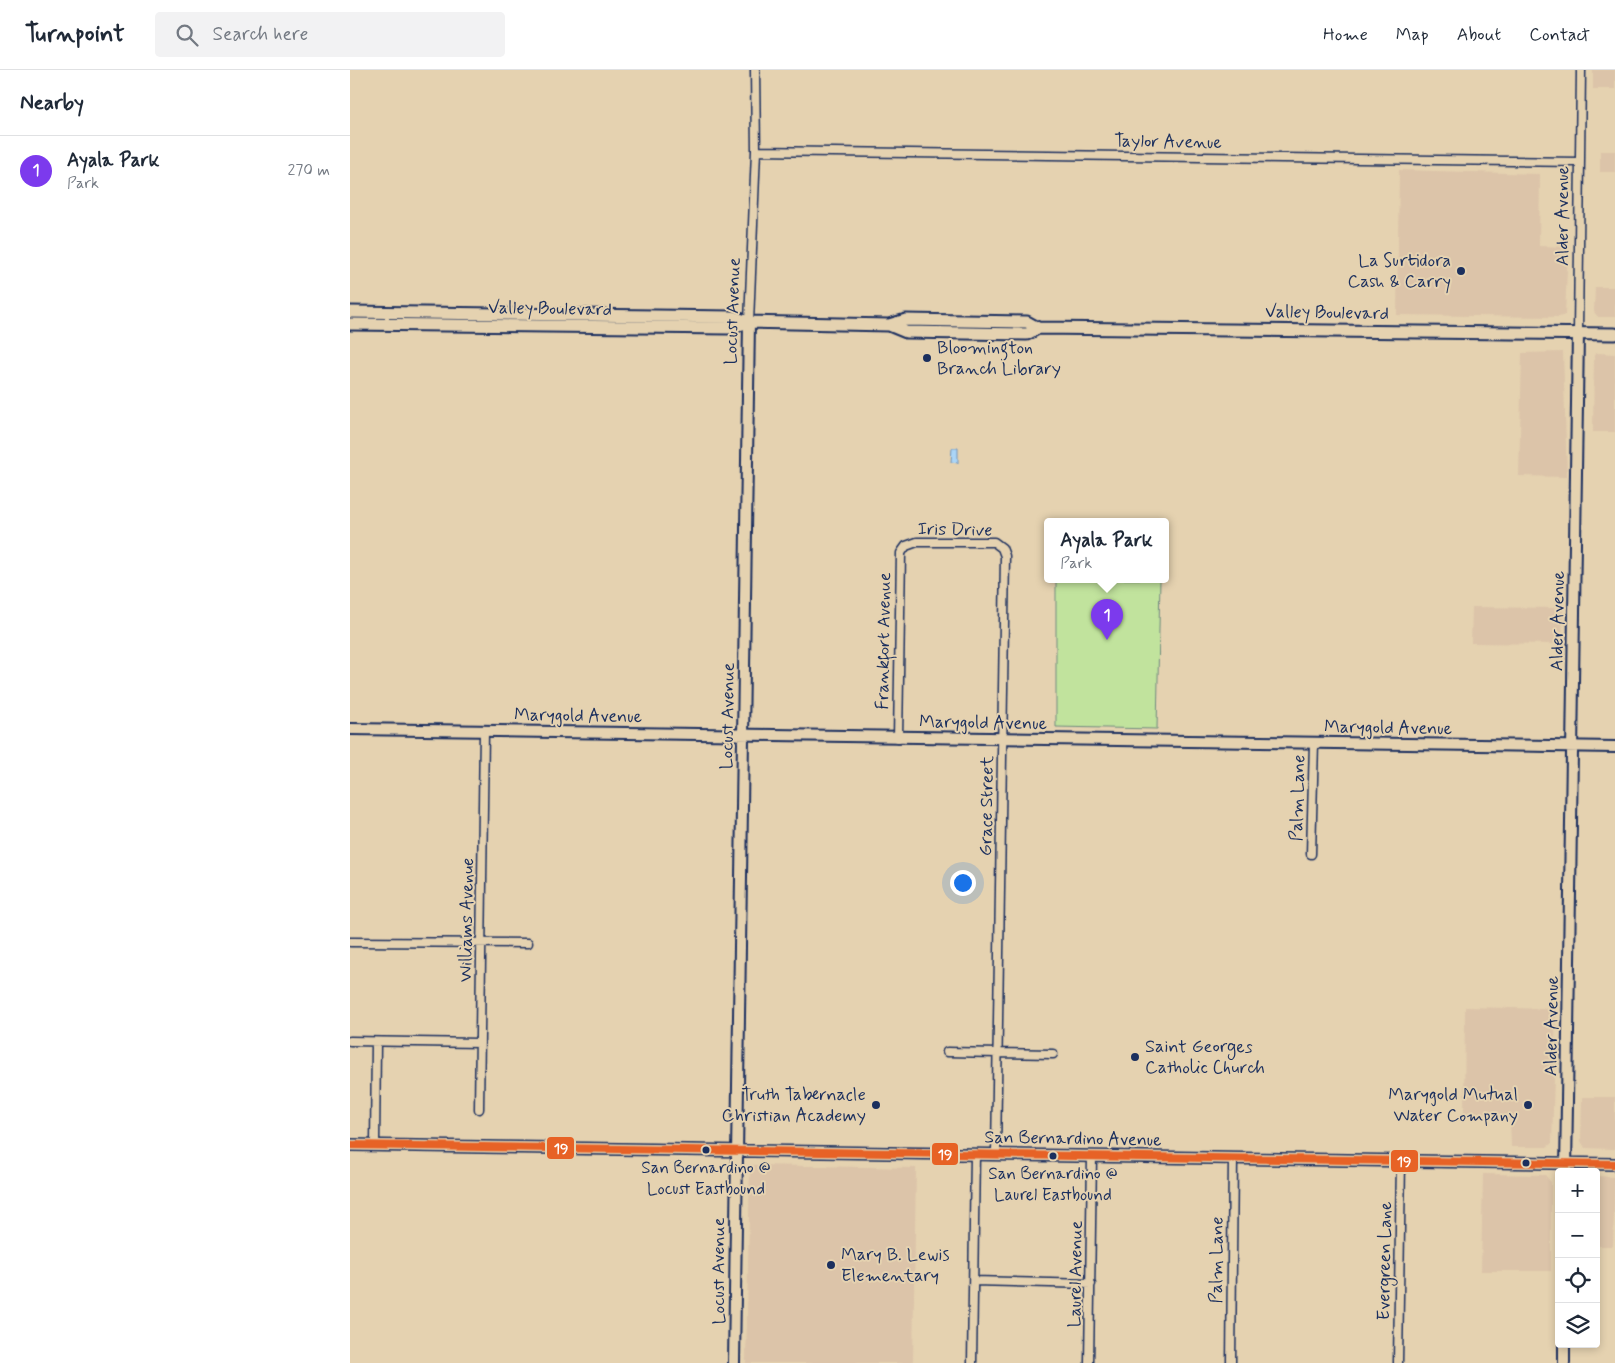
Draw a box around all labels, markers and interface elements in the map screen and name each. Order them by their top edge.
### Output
search box [155,12,505,57]
text: Turnpoint [25,19,125,50]
icon: search [173,21,201,49]
text: Search here [213,22,308,47]
text: Home [1323,23,1368,47]
text: Map [1396,23,1429,47]
text: About [1457,23,1501,47]
text: Contact [1529,23,1590,47]
text: Nearby [20,89,84,117]
street label: Taylor Avenue [1114,129,1222,155]
text: Ayala Park [67,148,159,173]
text: 1 [32,160,40,181]
text: 270 m [287,160,330,181]
street label: Alder Avenue [1551,166,1575,266]
text: Park [67,173,99,194]
place label: La Surtidora Cash & Carry [1347,249,1451,294]
street label: Locust Avenue [719,257,747,365]
marker: La Surtidora Cash & Carry [1455,265,1467,277]
street label: Valley Boulevard [488,296,612,322]
street label: Valley Boulevard [1265,300,1389,326]
place label: Bloomington Branch Library [937,336,1061,381]
marker: Bloomington Branch Library [921,352,933,364]
street label: Iris Drive [917,517,993,543]
popup [1044,518,1169,583]
text: Ayala Park [1060,528,1153,553]
text: Park [1060,553,1092,574]
street label: Alder Avenue [1545,571,1571,671]
street label: Frankfort Avenue [871,572,899,710]
pin: 1 [1091,599,1123,640]
street label: Locust Avenue [715,662,741,770]
street label: Marygold Avenue [514,703,642,729]
street label: Marygold Avenue [919,710,1047,736]
street label: Marygold Avenue [1324,715,1452,741]
street label: Palm Lane [1284,754,1312,842]
street label: Grace Street [974,755,1000,856]
street label: Williams Avenue [454,858,480,982]
your location [950,870,976,896]
street label: Alder Avenue [1539,976,1565,1076]
place label: Saint Georges Catholic Church [1145,1035,1265,1080]
marker: Saint Georges Catholic Church [1129,1051,1141,1063]
place label: Truth Tabernacle Christian Academy [722,1083,866,1128]
place label: Marygold Mutual Water Company [1388,1083,1518,1128]
marker: Truth Tabernacle Christian Academy [870,1099,882,1111]
marker: Marygold Mutual Water Company [1522,1099,1534,1111]
street label: San Bernardino Avenue [984,1125,1162,1153]
line badge: 19 [546,1136,575,1160]
text: 19 [554,1140,568,1158]
line badge: 19 [931,1142,959,1166]
marker: San Bernardino @ Locust Eastbound [701,1145,711,1155]
text: 19 [938,1146,952,1164]
line badge: 19 [1390,1149,1419,1173]
marker: San Bernardino @ Laurel Eastbound [1048,1151,1058,1161]
text: 19 [1397,1153,1411,1171]
place label: San Bernardino @ Locust Eastbound [641,1157,771,1200]
unlabelled marker [1521,1158,1531,1168]
place label: San Bernardino @ Laurel Eastbound [988,1163,1118,1206]
map controls [1555,1168,1600,1348]
button: + [1555,1168,1600,1213]
street label: Evergreen Lane [1372,1201,1399,1321]
button: − [1555,1213,1600,1258]
street label: Palm Lane [1204,1216,1230,1304]
street label: Locust Avenue [707,1217,731,1325]
street label: Laurel Avenue [1063,1220,1089,1328]
place label: Mary B. Lewis Elementary [841,1243,950,1288]
button: locate [1555,1258,1600,1303]
marker: Mary B. Lewis Elementary [825,1259,837,1271]
button: layers [1555,1303,1600,1348]

